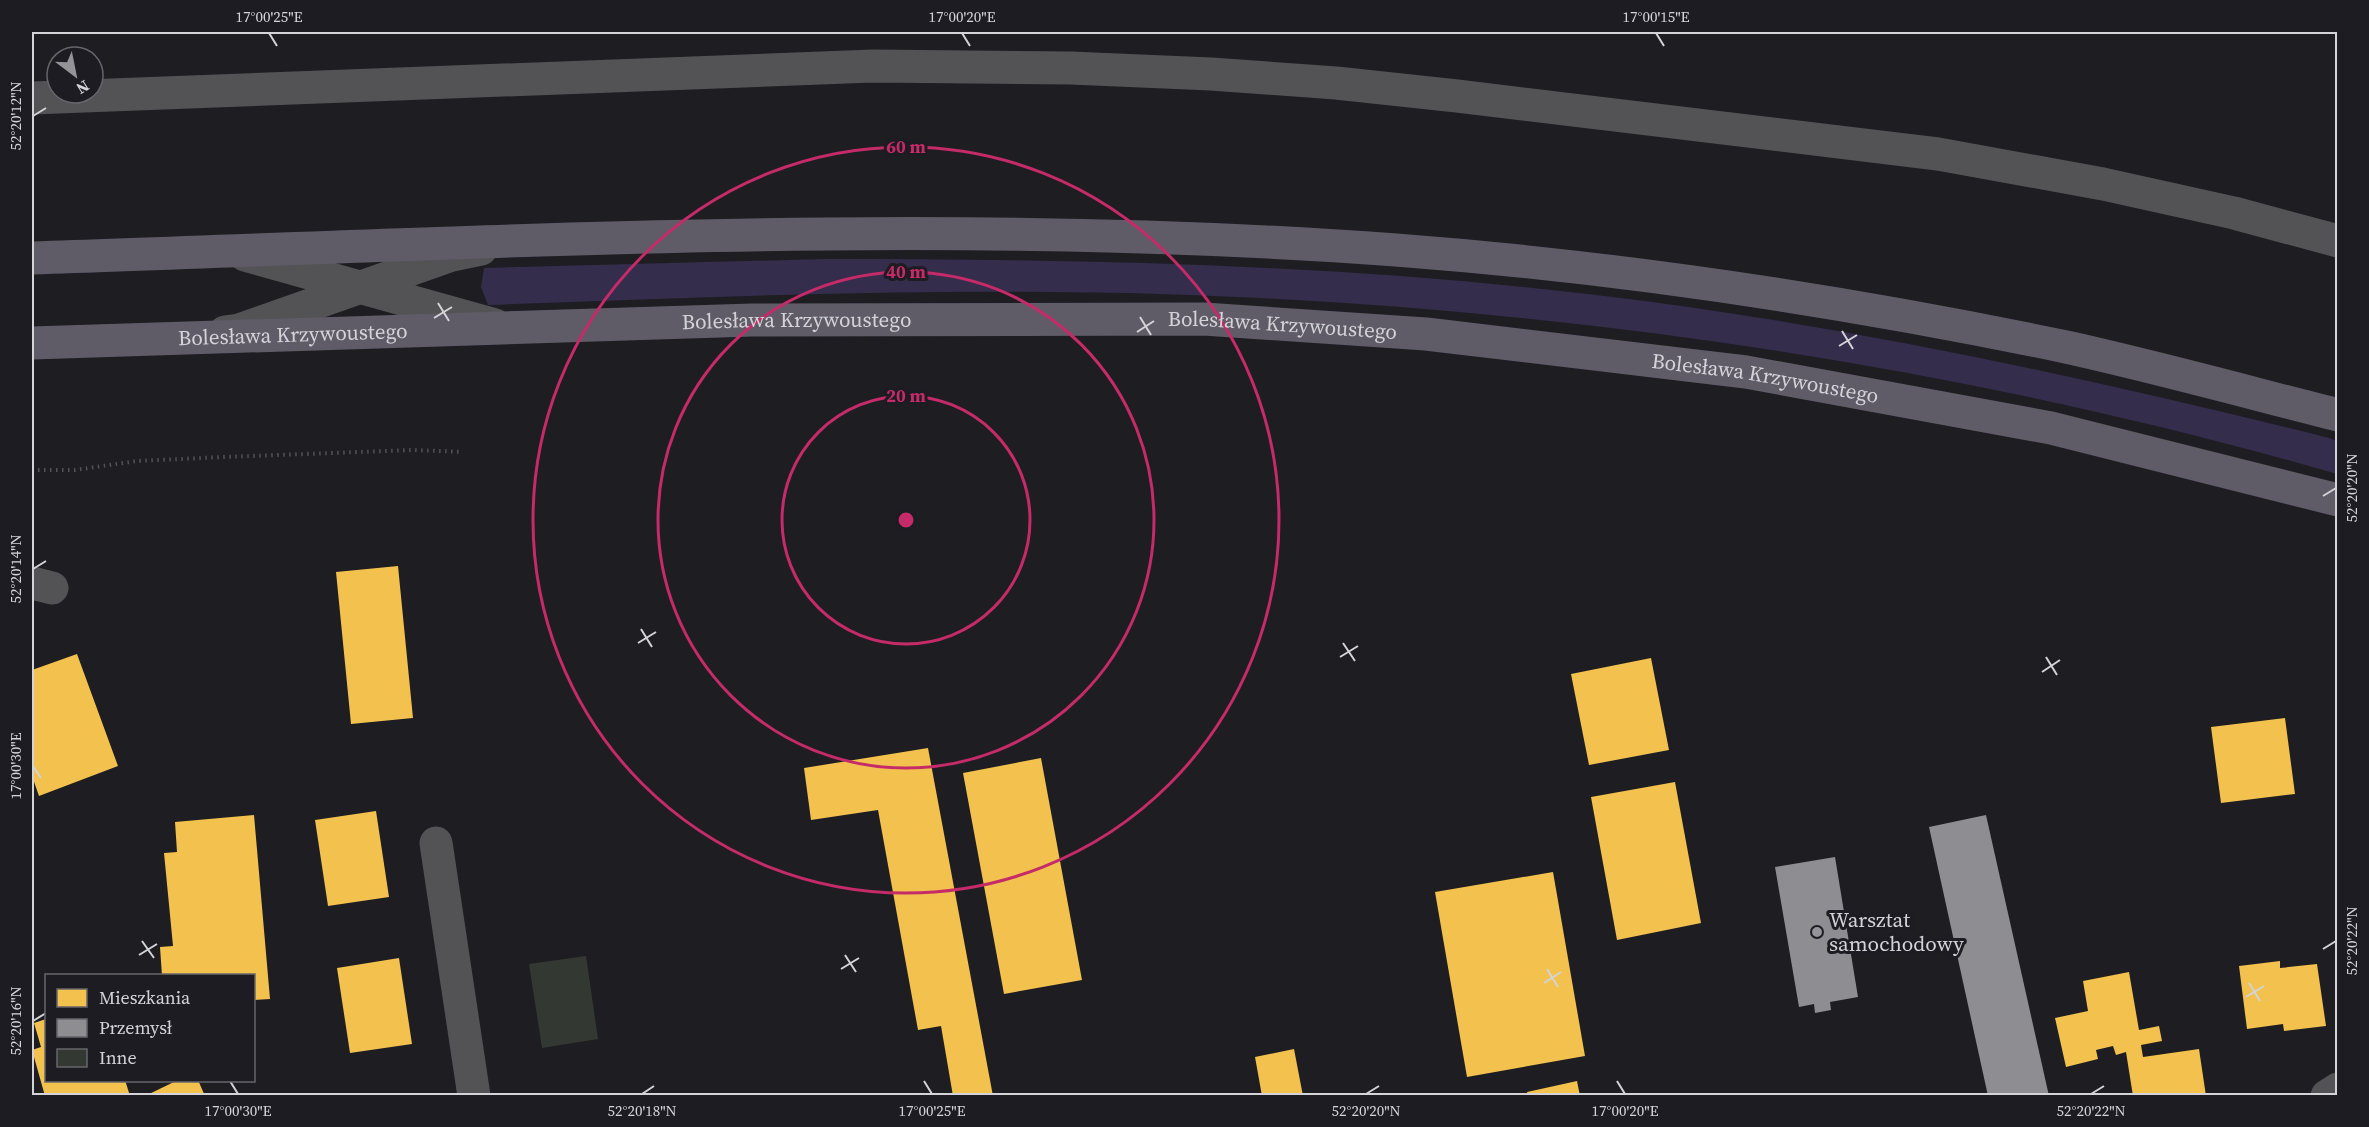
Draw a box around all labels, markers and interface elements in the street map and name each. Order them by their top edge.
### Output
text: 17°00'25"E [235,6,303,27]
text: 17°00'20"E [928,6,996,27]
text: 17°00'15"E [1622,6,1690,27]
north arrow [45,45,105,105]
text: N [72,75,94,100]
text: 52°20'12"N [5,81,26,151]
text: 60 m [886,134,926,159]
text: 40 m [886,259,926,284]
street label: Bolesława Krzywoustego [1168,304,1398,346]
street label: Bolesława Krzywoustego [681,305,911,336]
street label: Bolesława Krzywoustego [178,316,408,352]
street label: Bolesława Krzywoustego [1650,346,1881,410]
text: 20 m [886,383,926,408]
text: 52°20'20"N [2341,453,2362,523]
centre of rings [896,510,916,530]
text: 52°20'14"N [5,534,26,604]
text: 17°00'30"E [5,732,26,800]
place label: Warsztat samochodowy [1829,905,1964,958]
text: 52°20'22"N [2341,906,2362,976]
marker: Warsztat samochodowy [1810,925,1824,939]
legend [45,974,255,1082]
text: Mieszkania [99,985,191,1010]
text: 52°20'16"N [5,986,26,1056]
text: Przemysł [99,1015,172,1040]
text: Inne [99,1045,137,1070]
text: 17°00'30"E [204,1100,272,1121]
text: 52°20'18"N [607,1100,677,1121]
text: 17°00'25"E [898,1100,966,1121]
text: 52°20'20"N [1331,1100,1401,1121]
text: 17°00'20"E [1591,1100,1659,1121]
text: 52°20'22"N [2056,1100,2126,1121]

